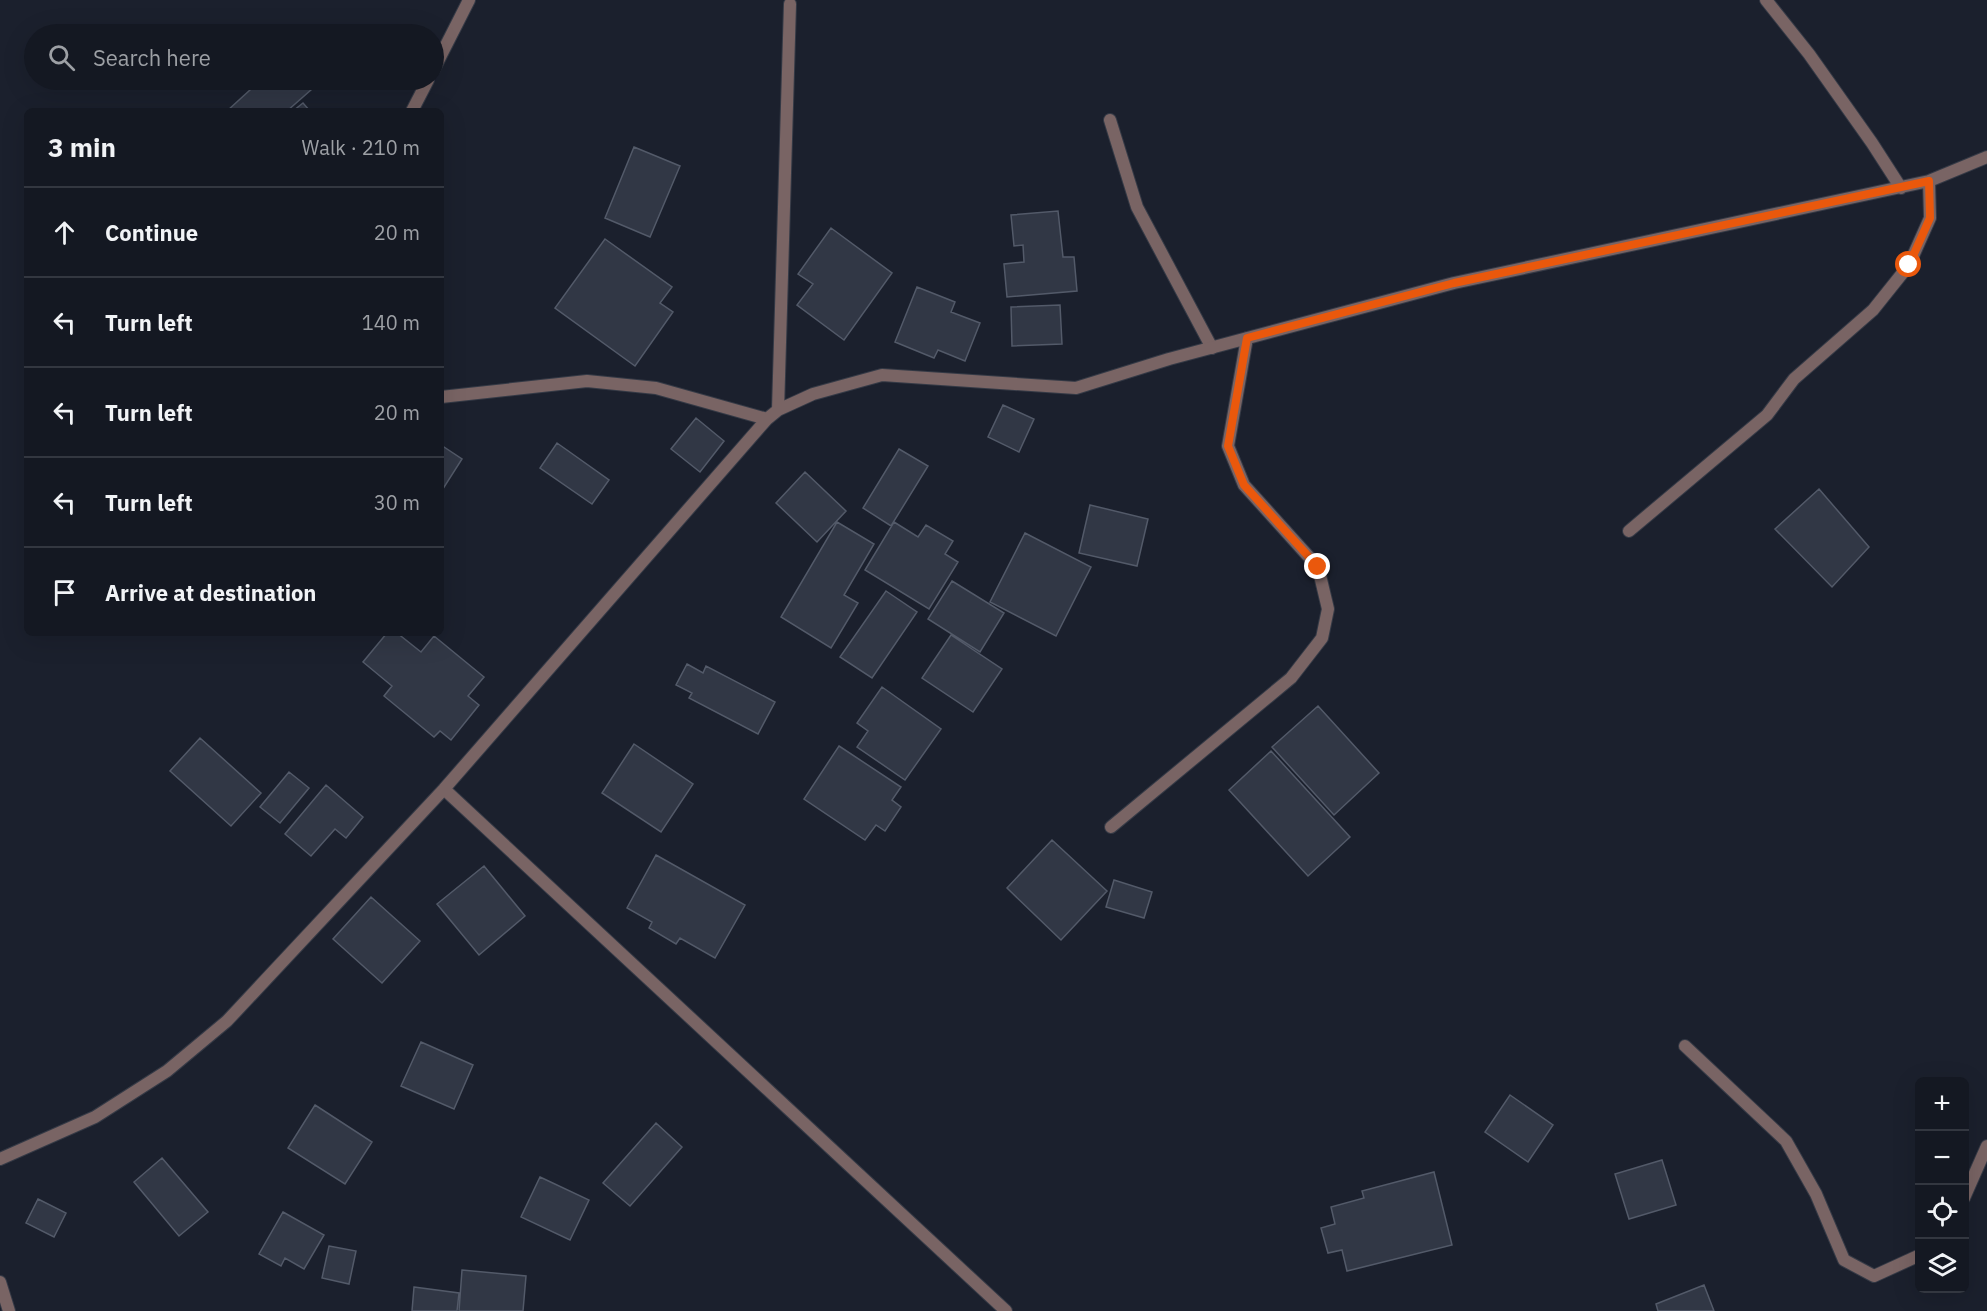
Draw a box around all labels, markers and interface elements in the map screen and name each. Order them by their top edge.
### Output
search box [24,24,444,90]
icon: search [45,41,78,74]
text: Search here [93,43,211,72]
text: 3 min [48,130,116,164]
text: Walk · 210 m [302,134,420,161]
icon: ahead [48,216,81,249]
text: Continue [105,218,198,247]
text: 20 m [374,219,420,246]
route start [1895,251,1921,277]
icon: left [48,306,81,339]
text: Turn left [105,308,193,337]
text: 140 m [362,309,420,336]
icon: left [48,396,81,429]
text: Turn left [105,398,193,427]
text: 20 m [374,399,420,426]
icon: left [48,486,81,519]
text: Turn left [105,488,193,517]
text: 30 m [374,489,420,516]
route end [1304,553,1330,579]
icon: arrive [48,576,81,609]
text: Arrive at destination [105,578,316,607]
map controls [1915,1077,1969,1293]
button: + [1915,1077,1969,1131]
button: − [1915,1131,1969,1185]
button: locate [1915,1185,1969,1239]
button: layers [1915,1239,1969,1293]

